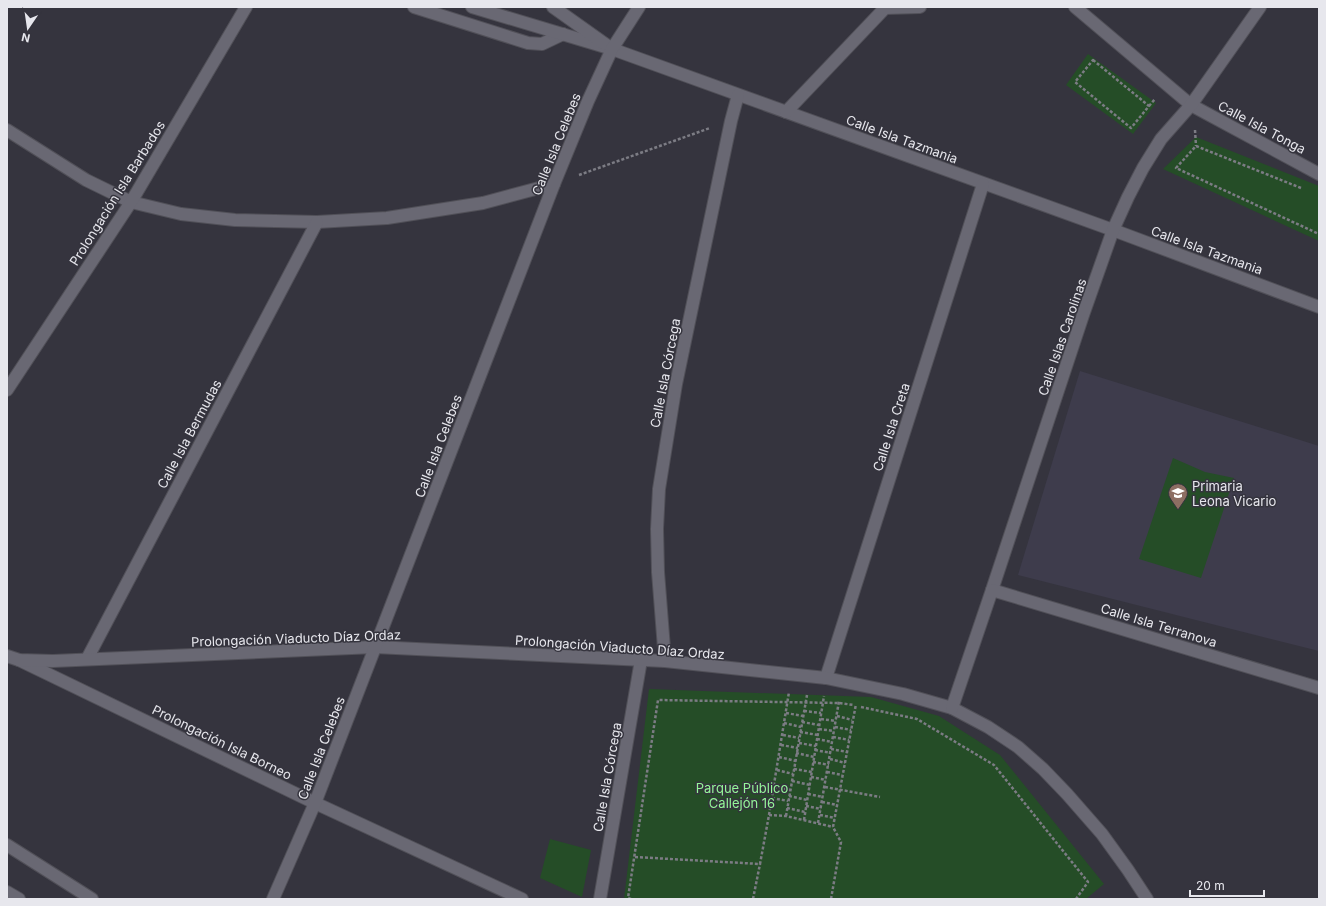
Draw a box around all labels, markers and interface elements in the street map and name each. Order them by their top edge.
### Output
north arrow [8,8,48,48]
text: N [20,30,31,46]
street label: Calle Isla Celebes [528,90,584,198]
street label: Calle Isla Tonga [1215,97,1309,157]
street label: Calle Isla Tazmania [844,111,960,167]
street label: Prolongación Isla Barbados [66,118,168,268]
street label: Calle Isla Tazmania [1149,222,1265,278]
street label: Calle Islas Carolinas [1034,276,1090,398]
street label: Calle Isla Córcega [647,317,683,429]
street label: Calle Isla Bermudas [153,377,225,491]
street label: Calle Isla Creta [869,381,913,473]
street label: Calle Isla Celebes [411,392,465,500]
place label: Primaria Leona Vicario [1192,478,1277,509]
school or university icon: Primaria Leona Vicario [1167,482,1189,510]
street label: Calle Isla Terranova [1099,600,1219,650]
street label: Prolongación Viaducto Díaz Ordaz [191,626,401,650]
street label: Prolongación Viaducto Díaz Ordaz [515,632,725,662]
street label: Calle Isla Celebes [294,694,348,802]
street label: Prolongación Isla Borneo [150,701,295,783]
street label: Calle Isla Córcega [589,721,625,833]
park label: Parque Público Callejón 16 [696,780,789,811]
scale bar [1190,872,1264,898]
text: 20 m [1196,878,1225,893]

